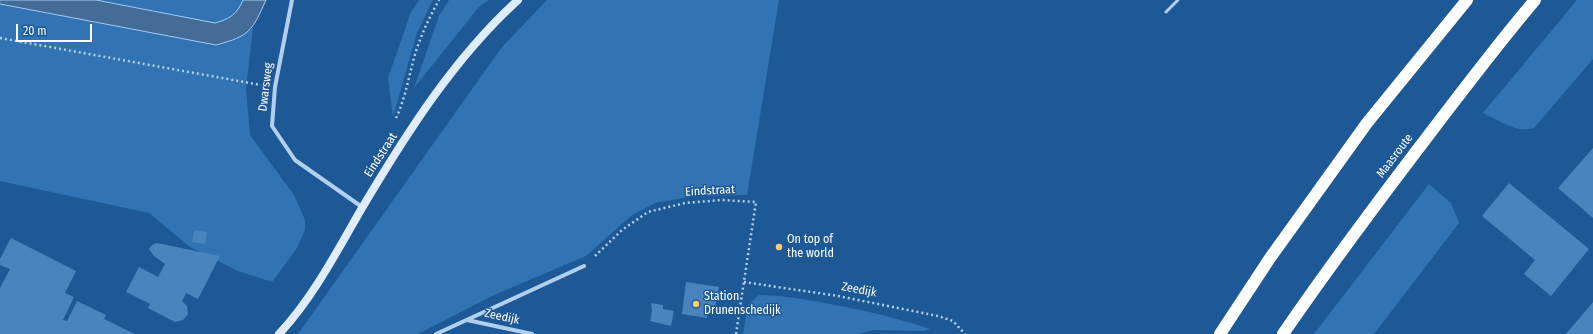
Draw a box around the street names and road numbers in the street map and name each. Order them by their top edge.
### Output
street label: Dwarsweg [256,62,276,112]
street label: Eindstraat [361,130,401,180]
street label: Maasroute [1374,131,1416,181]
street label: Eindstraat [685,183,735,199]
street label: Zeedijk [840,280,878,300]
street label: Zeedijk [483,306,521,328]

